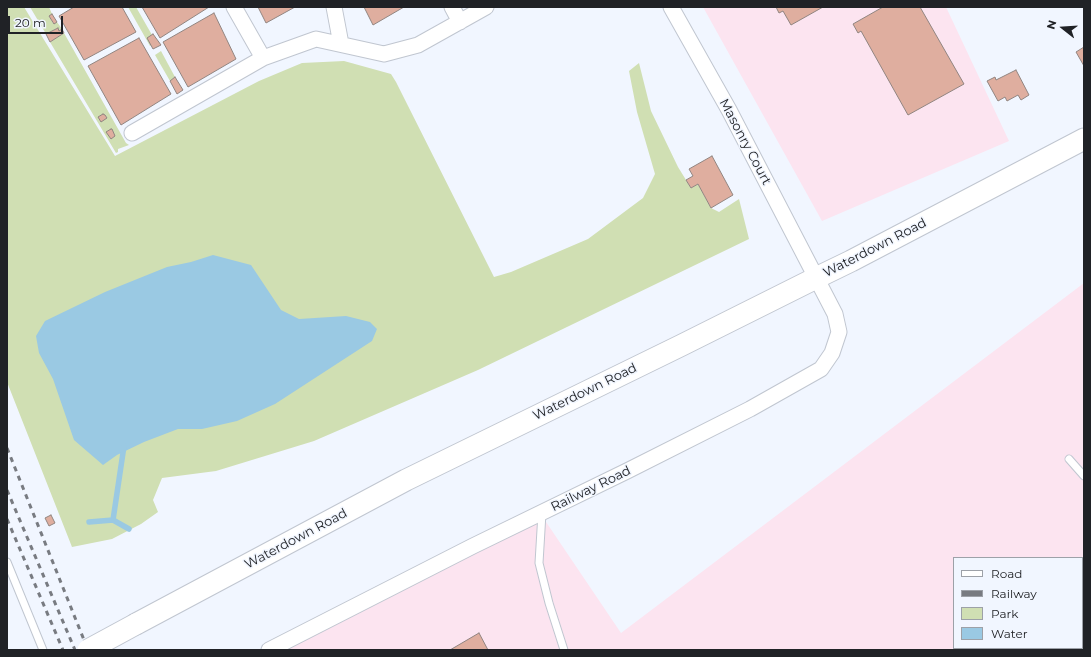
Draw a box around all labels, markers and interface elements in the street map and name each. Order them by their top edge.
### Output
scale bar [10,8,65,34]
north arrow [1043,8,1083,48]
text: 20 m [15,15,46,30]
text: N [1044,18,1060,31]
street label: Masonry Court [716,96,774,188]
street label: Waterdown Road [821,215,929,281]
street label: Waterdown Road [530,360,640,424]
street label: Railway Road [548,463,634,515]
street label: Waterdown Road [242,505,350,573]
legend [953,557,1083,649]
text: Road [991,566,1022,581]
text: Railway [991,586,1037,601]
text: Park [991,606,1018,621]
text: Water [991,626,1027,641]

